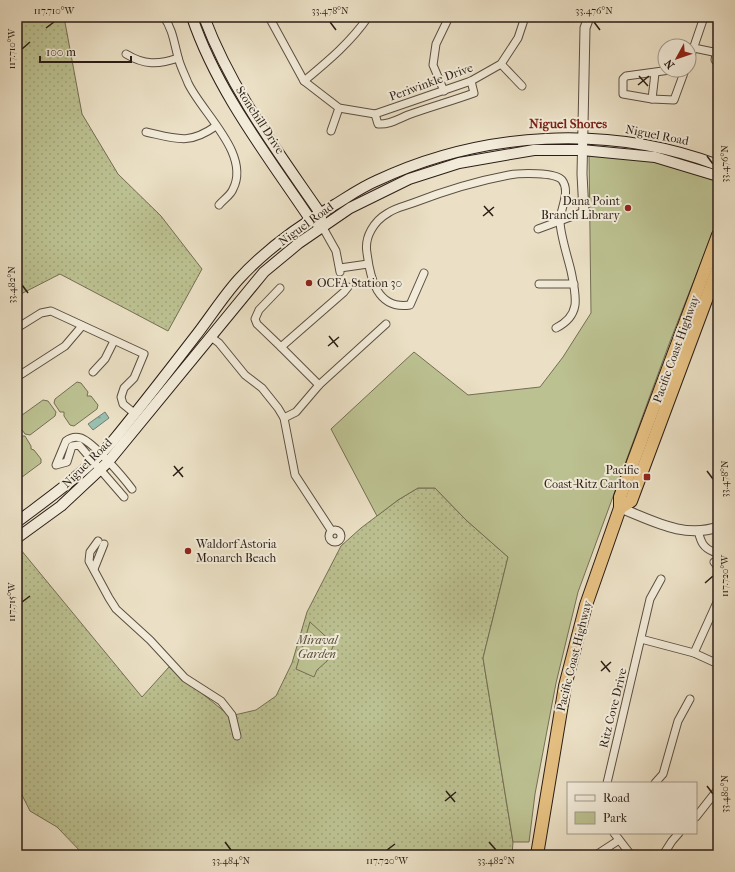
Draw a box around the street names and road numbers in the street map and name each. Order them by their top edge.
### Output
street label: Periwinkle Drive [387,60,475,104]
street label: Stonehill Drive [233,83,287,157]
street label: Niguel Road [624,122,690,148]
street label: Niguel Road [276,199,337,249]
street label: Pacific Coast Highway [650,293,702,405]
street label: Niguel Road [59,435,115,491]
street label: Pacific Coast Highway [553,599,595,713]
street label: Ritz Cove Drive [596,667,630,749]

